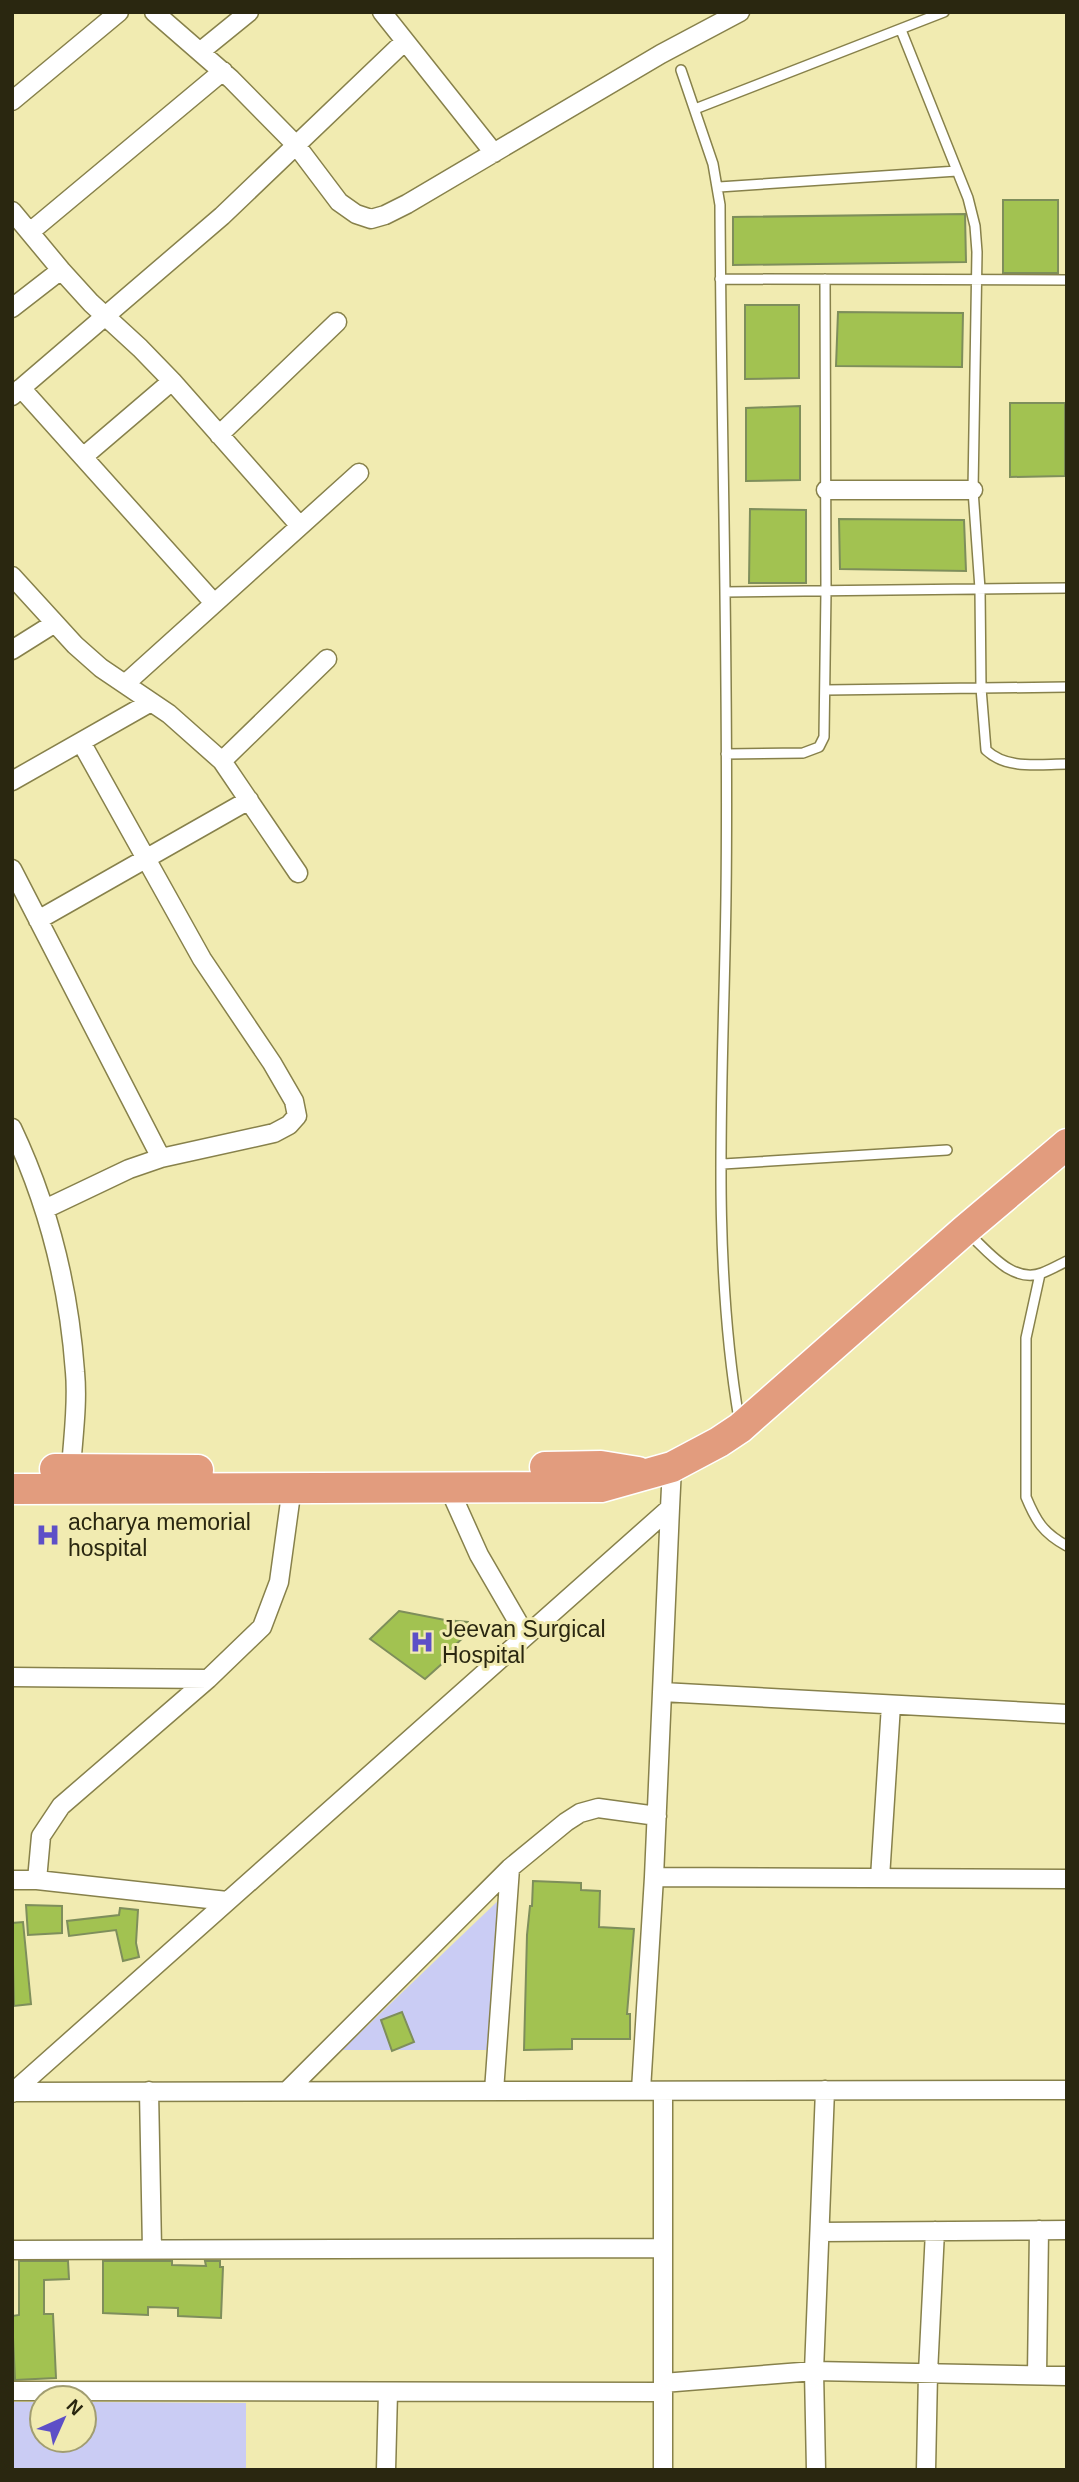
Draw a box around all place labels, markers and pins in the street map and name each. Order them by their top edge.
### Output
place label: acharya memorial hospital [68,1509,251,1561]
hospital icon: acharya memorial hospital [34,1521,62,1549]
place label: Jeevan Surgical Hospital [442,1616,606,1668]
hospital icon: Jeevan Surgical Hospital [408,1628,436,1656]

